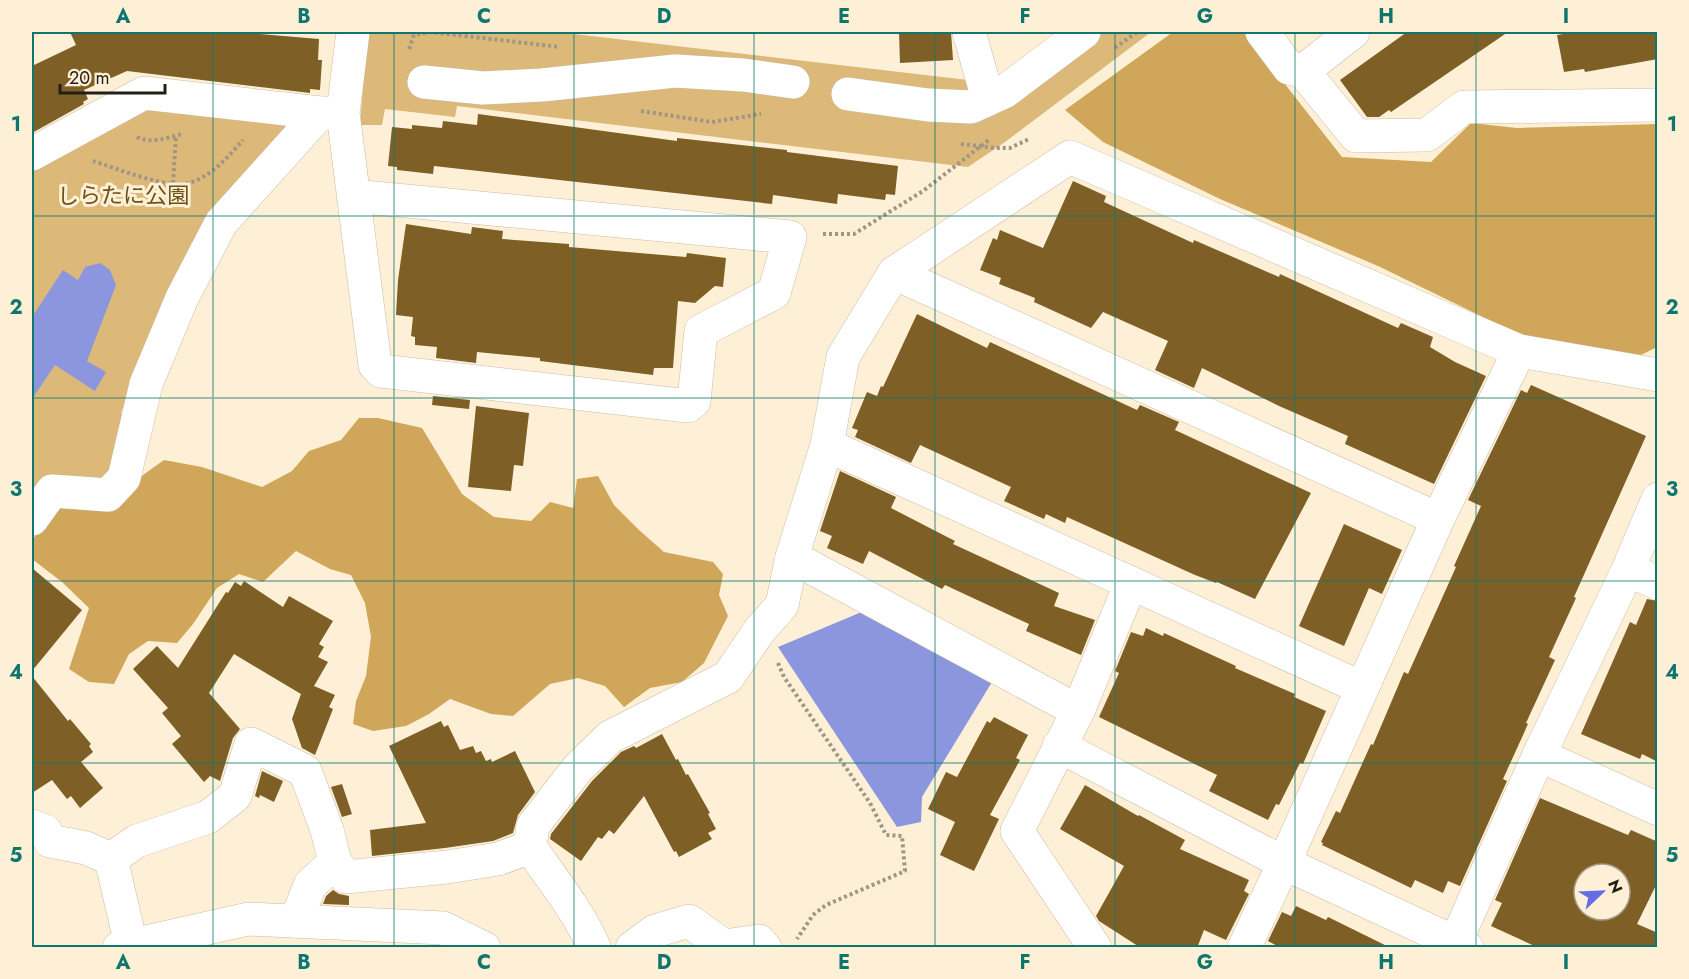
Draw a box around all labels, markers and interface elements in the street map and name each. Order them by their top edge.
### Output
text: A [115,2,131,31]
text: B [297,2,311,31]
text: C [477,2,491,31]
text: D [657,2,671,31]
text: E [838,2,850,31]
text: F [1019,2,1031,31]
text: G [1197,2,1213,31]
text: H [1378,2,1394,31]
text: I [1563,2,1569,31]
scale bar [60,57,165,95]
text: 20 m [69,65,109,91]
text: 1 [11,110,21,139]
text: 1 [1667,110,1677,139]
park label: しらたに公園 [57,179,189,211]
text: 2 [9,293,23,322]
text: 2 [1665,293,1679,322]
text: 3 [10,475,22,504]
text: 3 [1666,475,1678,504]
text: 4 [9,658,23,687]
text: 4 [1665,658,1679,687]
text: 5 [10,841,23,870]
text: 5 [1666,841,1679,870]
north arrow [1572,862,1632,922]
text: N [1602,876,1628,897]
text: A [115,948,131,977]
text: B [297,948,311,977]
text: C [477,948,491,977]
text: D [657,948,671,977]
text: E [838,948,850,977]
text: F [1019,948,1031,977]
text: G [1197,948,1213,977]
text: H [1378,948,1394,977]
text: I [1563,948,1569,977]

